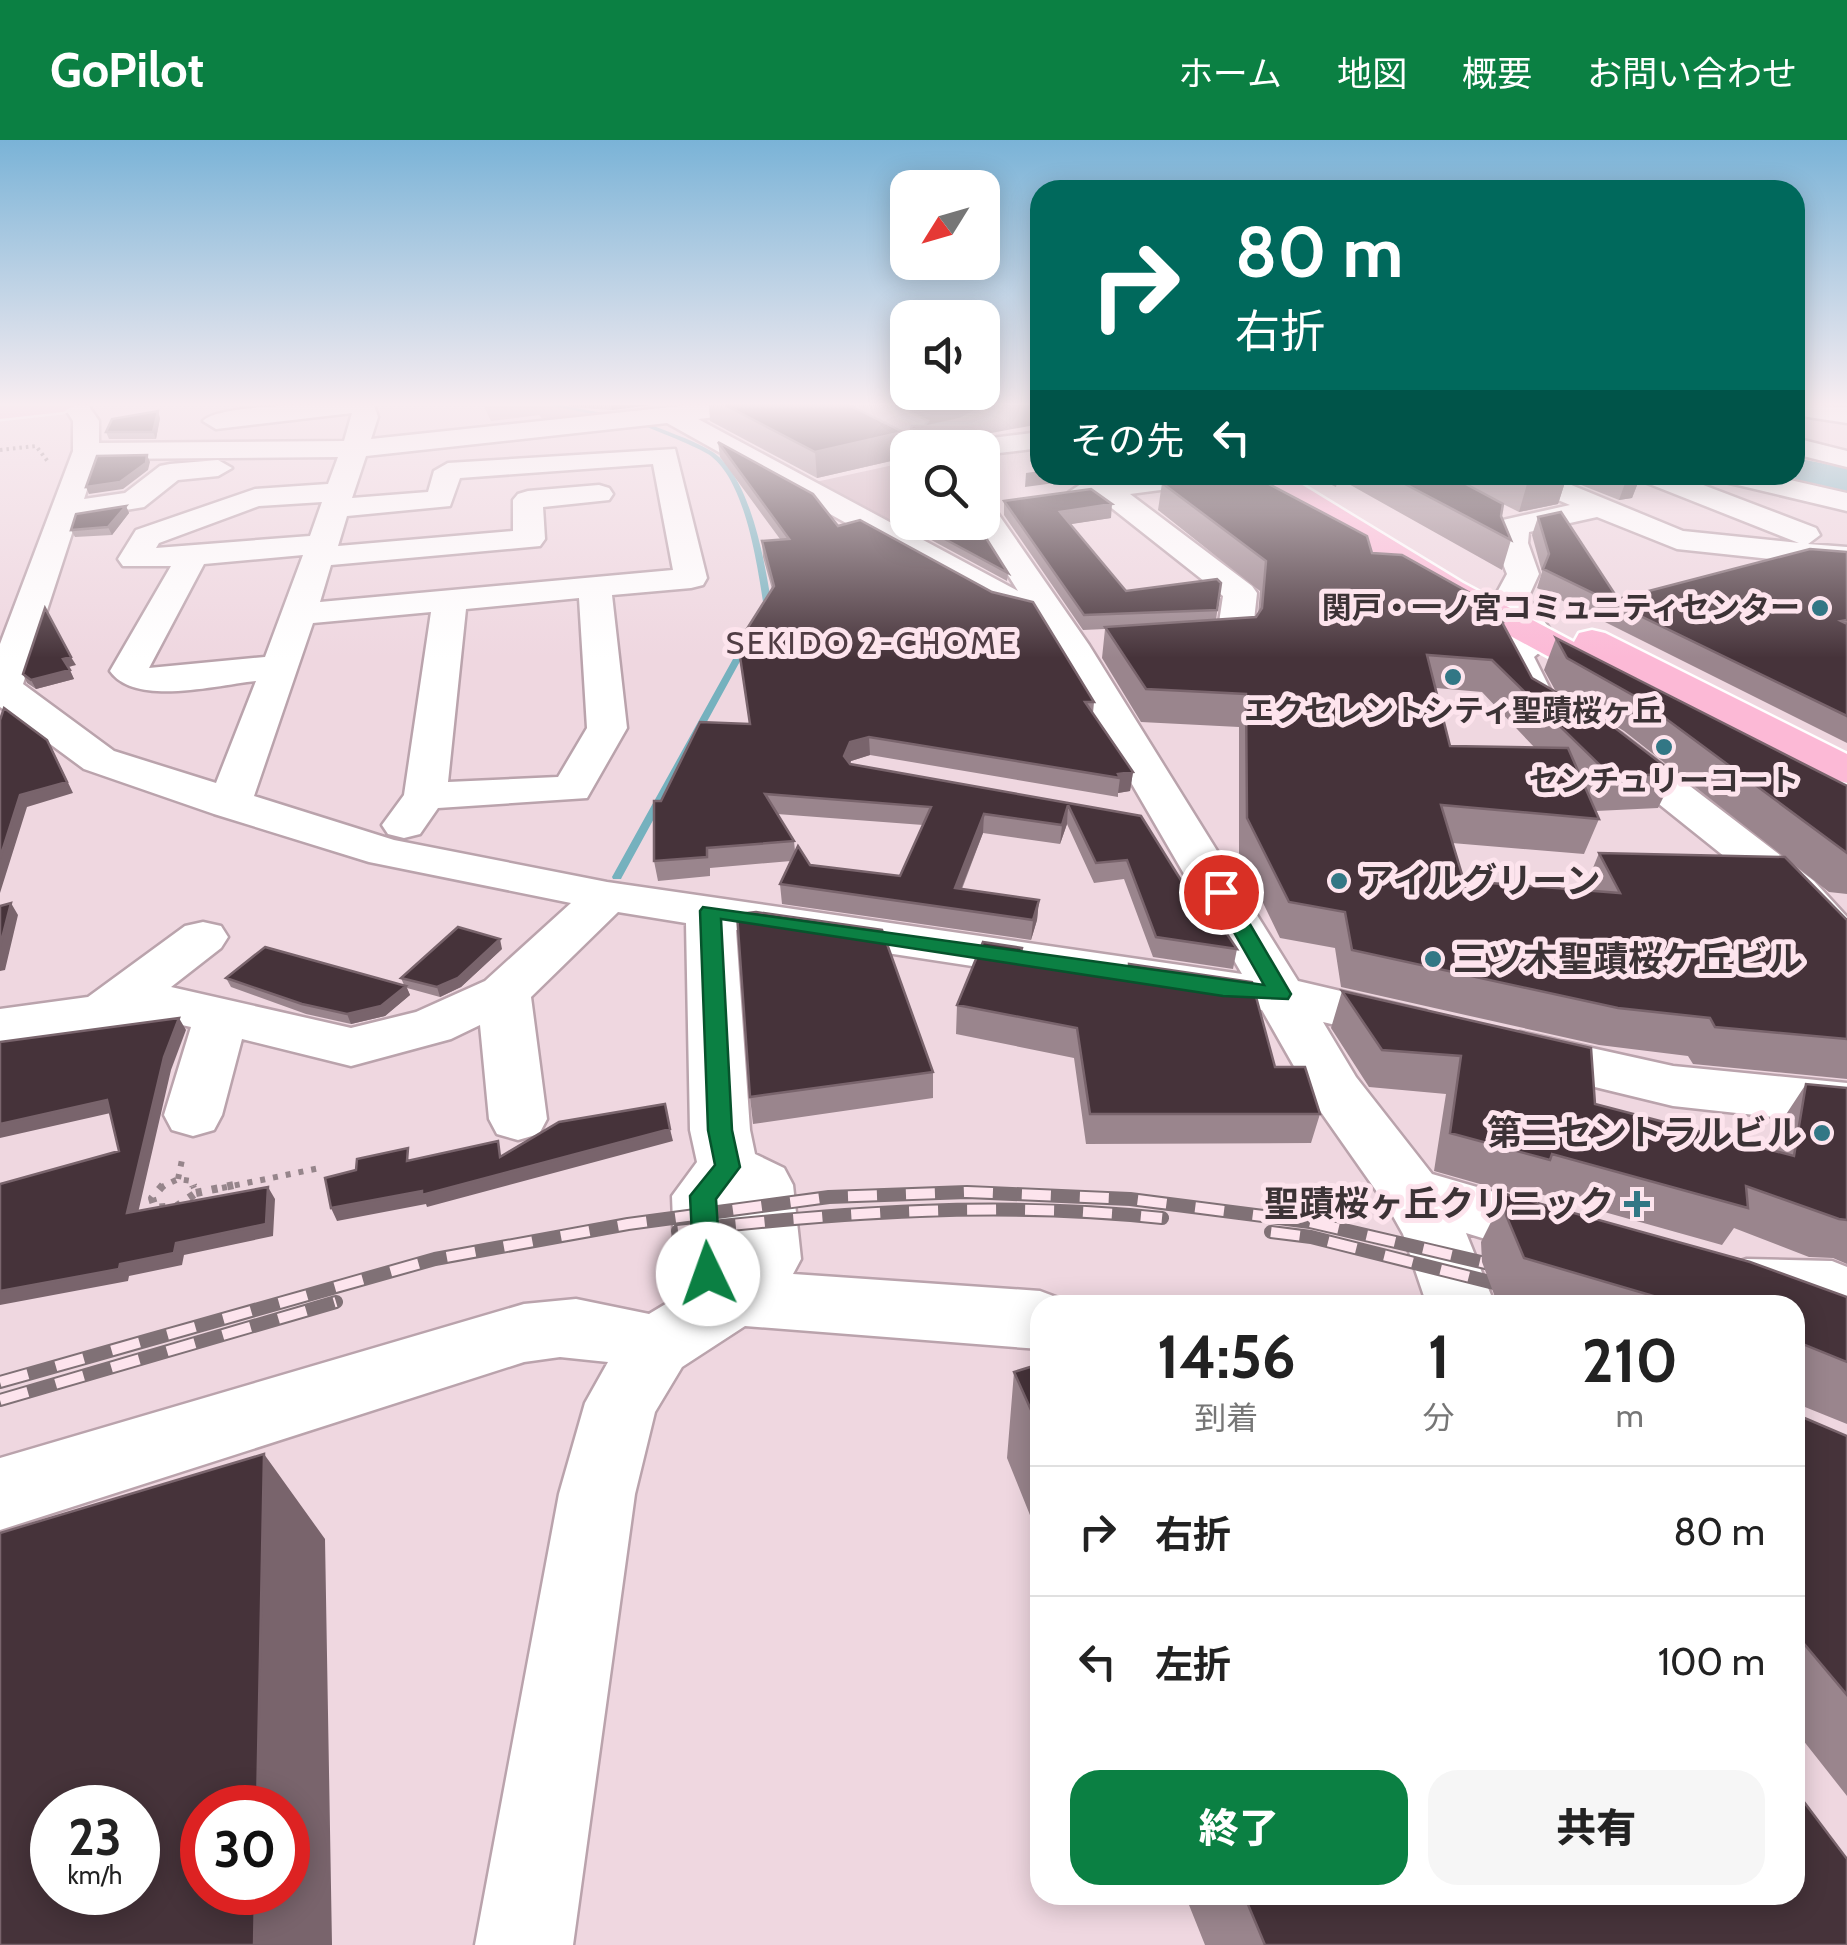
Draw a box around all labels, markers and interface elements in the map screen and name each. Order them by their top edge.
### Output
text: GoPilot [50,41,204,99]
text: ホーム [1178,52,1282,95]
text: 地図 [1337,52,1407,95]
text: 概要 [1462,52,1532,95]
text: お問い合わせ [1587,52,1797,95]
north arrow [890,170,1000,280]
map controls [890,170,1000,540]
text: 80 m [1235,209,1403,295]
icon: right [1070,220,1200,350]
button: sound [890,300,1000,410]
text: 右折 [1235,304,1325,358]
icon: left [1204,410,1259,465]
text: その先 [1070,417,1184,464]
button: search [890,430,1000,540]
place label: 関戸・一ノ宮コミュニティセンター [1322,589,1800,626]
marker: 関戸・一ノ宮コミュニティセンター [1809,597,1831,619]
district label: SEKIDO 2-CHOME [725,623,1019,662]
marker: エクセレントシティ聖蹟桜ヶ丘 [1442,666,1464,688]
place label: エクセレントシティ聖蹟桜ヶ丘 [1244,692,1662,729]
marker: センチュリーコート [1653,736,1675,758]
place label: センチュリーコート [1529,762,1799,799]
pin [1179,850,1264,935]
place label: アイルグリーン [1359,859,1601,902]
icon: arrive [1194,865,1249,920]
marker: アイルグリーン [1328,870,1350,892]
place label: 三ツ木聖蹟桜ケ丘ビル [1453,937,1803,980]
marker: 三ツ木聖蹟桜ケ丘ビル [1422,948,1444,970]
place label: 第二セントラルビル [1487,1111,1802,1154]
marker: 第二セントラルビル [1811,1122,1833,1144]
place label: 聖蹟桜ヶ丘クリニック [1264,1182,1614,1225]
marker: 聖蹟桜ヶ丘クリニック [1624,1191,1650,1217]
position arrow [656,1222,760,1326]
text: 14:56 [1157,1320,1296,1393]
text: 1 [1428,1320,1450,1393]
text: 210 [1582,1324,1678,1397]
text: m [1616,1396,1644,1435]
text: 到着 [1194,1398,1258,1437]
text: 分 [1423,1398,1455,1437]
icon: right [1070,1504,1125,1559]
text: 80 m [1674,1508,1765,1555]
text: 右折 [1155,1511,1231,1558]
icon: left [1070,1634,1125,1689]
text: 100 m [1658,1638,1765,1685]
text: 左折 [1155,1641,1231,1688]
button: 終了 [1070,1770,1408,1885]
button: 共有 [1428,1770,1765,1885]
speed limit sign: 30 [180,1785,310,1915]
text: 23 [68,1807,122,1868]
text: km/h [68,1860,122,1890]

